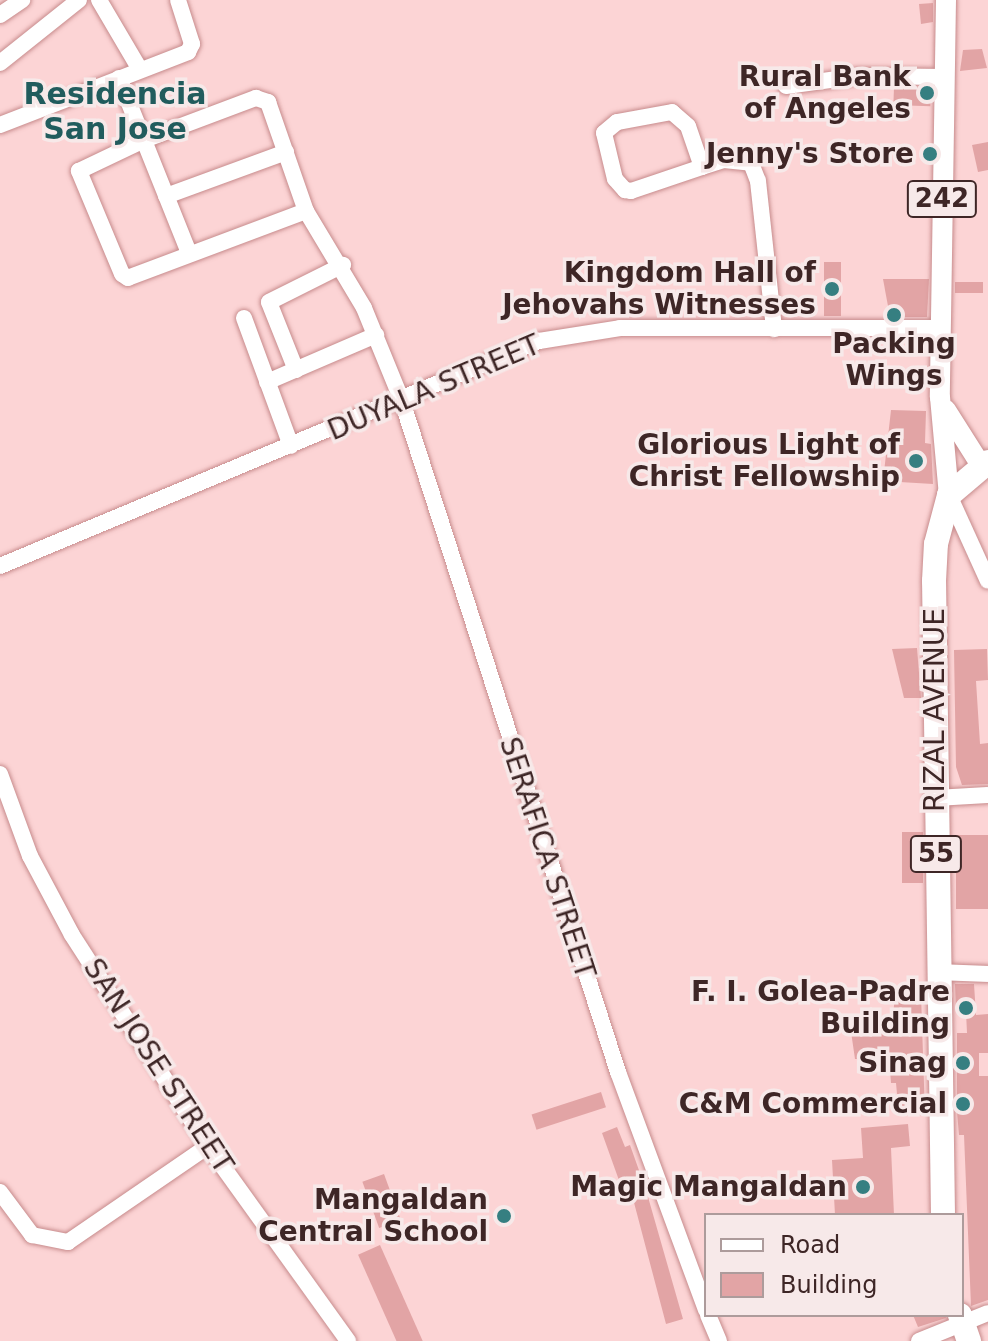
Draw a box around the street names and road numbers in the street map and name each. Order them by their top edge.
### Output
road number: 242 [906,177,978,221]
street label: DUYALA STREET [323,328,545,448]
street label: RIZAL AVENUE [918,608,952,812]
street label: SERAFICA STREET [492,733,602,983]
road number: 55 [908,832,964,876]
street label: SAN JOSE STREET [76,953,240,1179]

